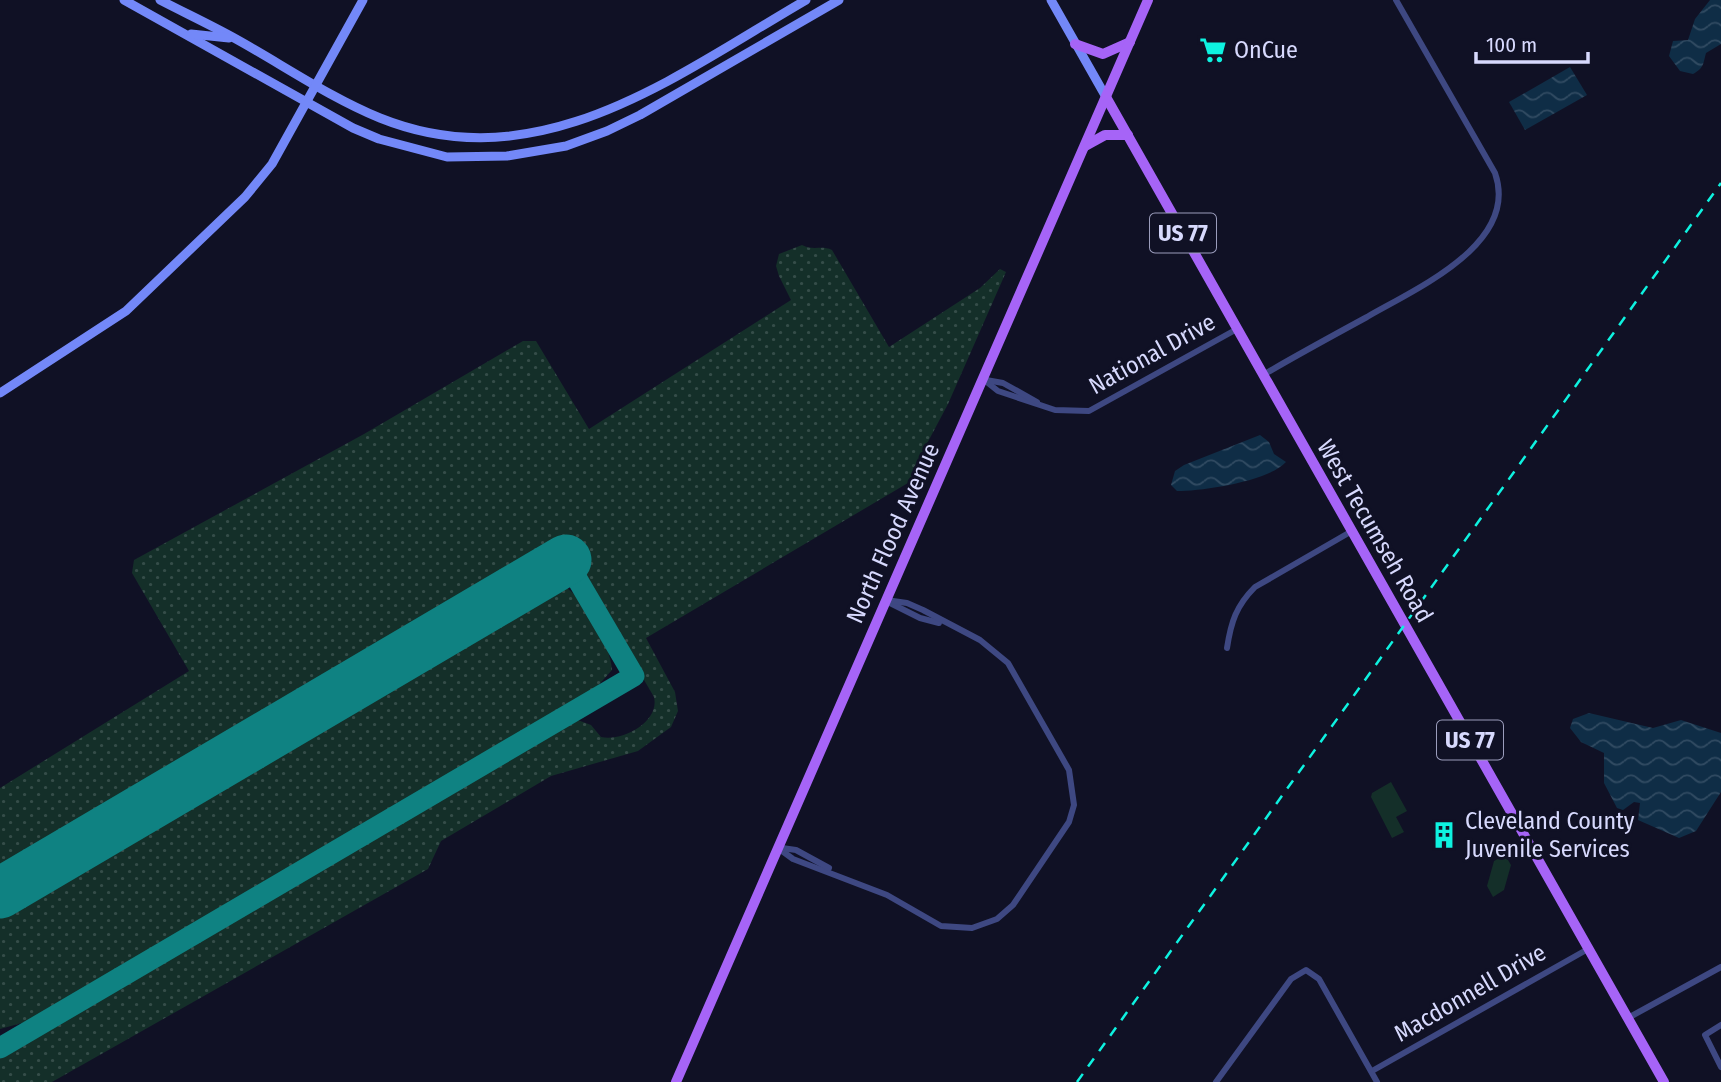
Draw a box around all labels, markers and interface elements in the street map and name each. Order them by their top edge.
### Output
scale bar [1476,21,1588,65]
text: 100 m [1486,32,1537,58]
supermarket icon: OnCue [1198,35,1228,65]
place label: OnCue [1234,36,1298,64]
road number: US 77 [1150,214,1216,252]
street label: National Drive [1084,308,1220,400]
street label: West Tecumseh Road [1311,435,1439,627]
street label: North Flood Avenue [841,439,945,627]
road number: US 77 [1437,720,1503,760]
place label: Cleveland County Juvenile Services [1465,807,1635,863]
building icon: Cleveland County Juvenile Services [1429,820,1459,850]
street label: Macdonnell Drive [1389,938,1551,1048]

